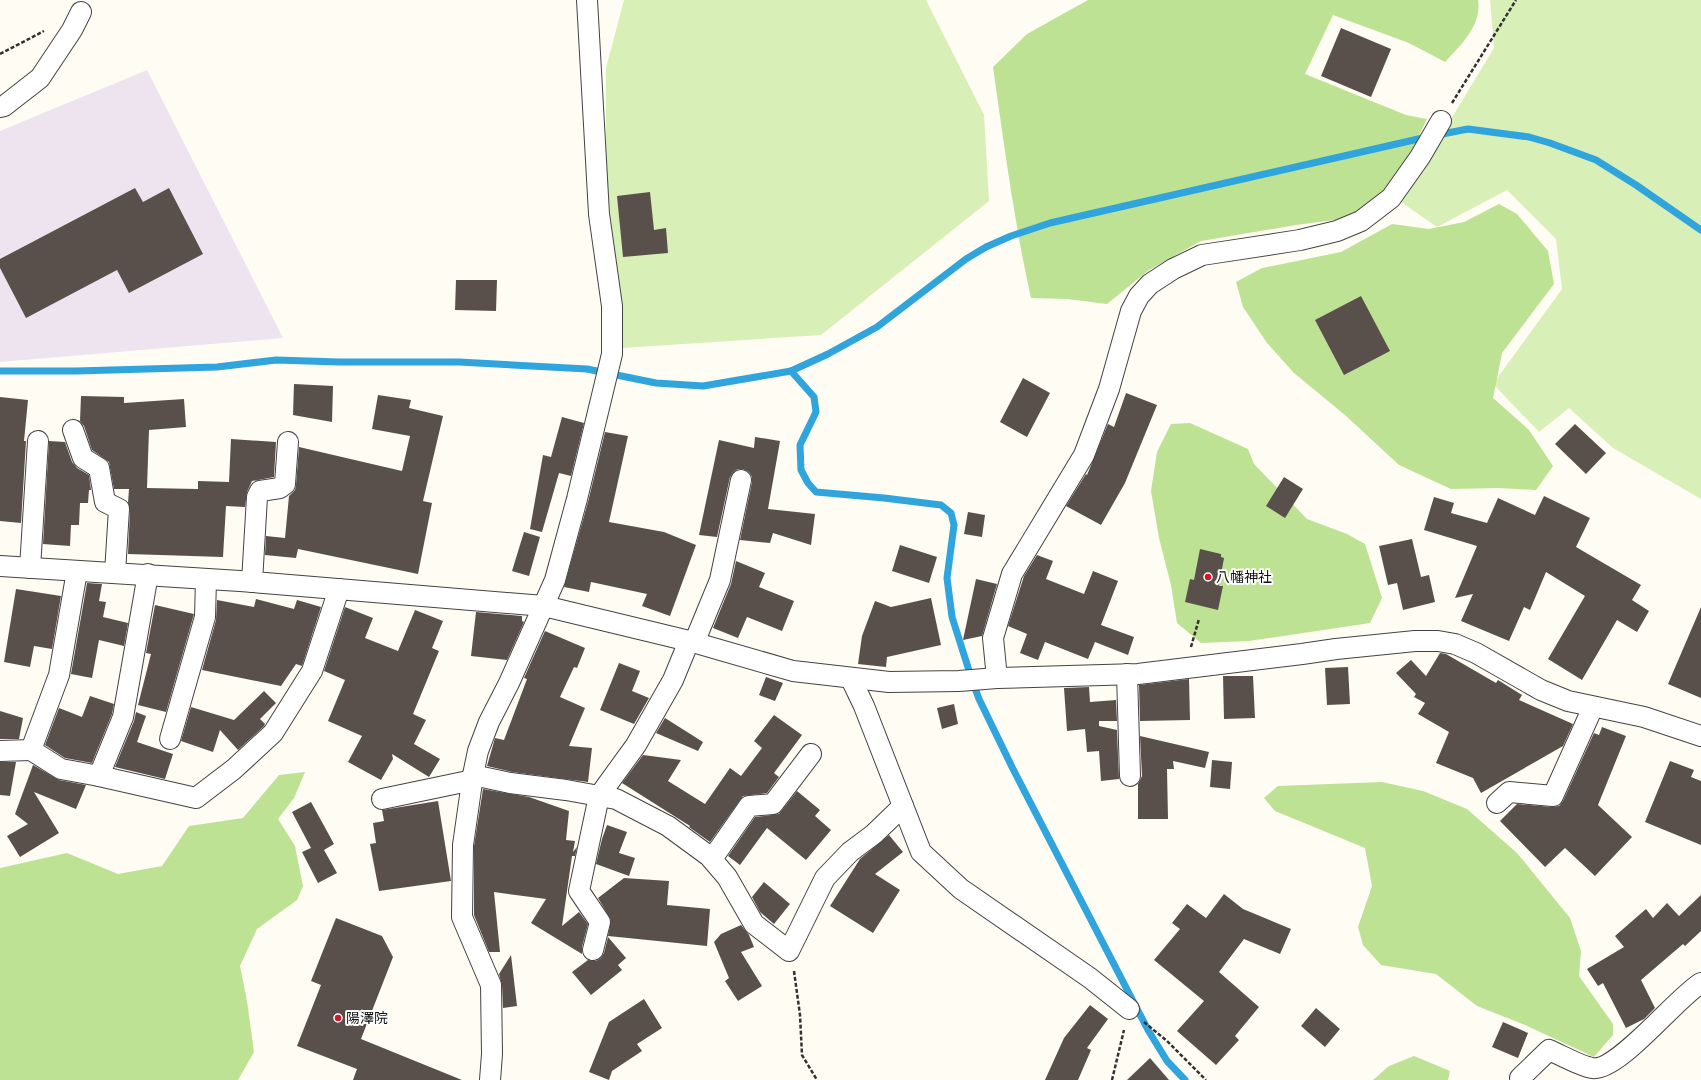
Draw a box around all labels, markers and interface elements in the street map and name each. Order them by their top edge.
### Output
place label: 八幡神社 [1216,568,1272,586]
marker: 八幡神社 [1203,572,1213,582]
place label: 陽澤院 [346,1009,388,1027]
marker: 陽澤院 [333,1013,343,1023]

